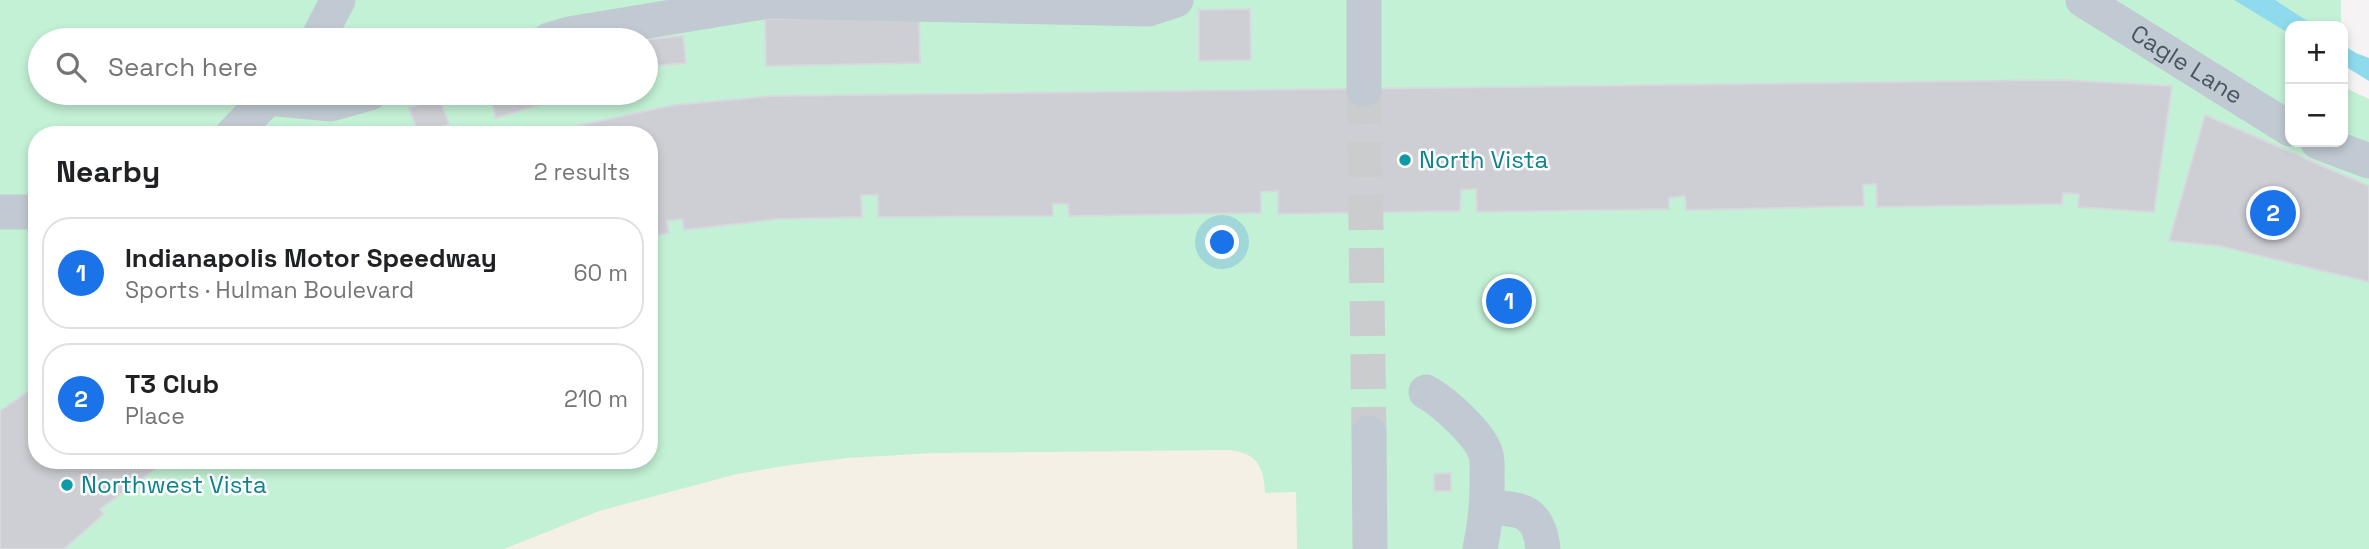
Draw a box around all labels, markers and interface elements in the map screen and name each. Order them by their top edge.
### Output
street label: Cagle Lane [2125,18,2249,111]
map controls [2285,21,2348,147]
button: + [2285,21,2348,84]
search box [28,28,658,105]
icon: search [52,48,90,86]
text: Search here [108,50,258,84]
button: − [2285,84,2348,147]
place label: North Vista [1419,144,1548,175]
text: Nearby [56,152,160,191]
marker: North Vista [1397,152,1413,168]
text: 2 results [534,157,630,187]
pin: 2 [2250,187,2296,239]
your location [1205,225,1239,259]
text: Indianapolis Motor Speedway [125,241,497,275]
text: 1 [76,258,86,288]
text: 60 m [573,258,628,288]
text: Sports · Hulman Boulevard [125,275,414,305]
pin: 1 [1486,275,1532,327]
text: T3 Club [125,367,219,401]
text: 2 [74,384,88,414]
text: 210 m [564,384,628,414]
text: Place [125,401,185,431]
place label: Northwest Vista [81,469,267,500]
marker: Northwest Vista [59,477,75,493]

